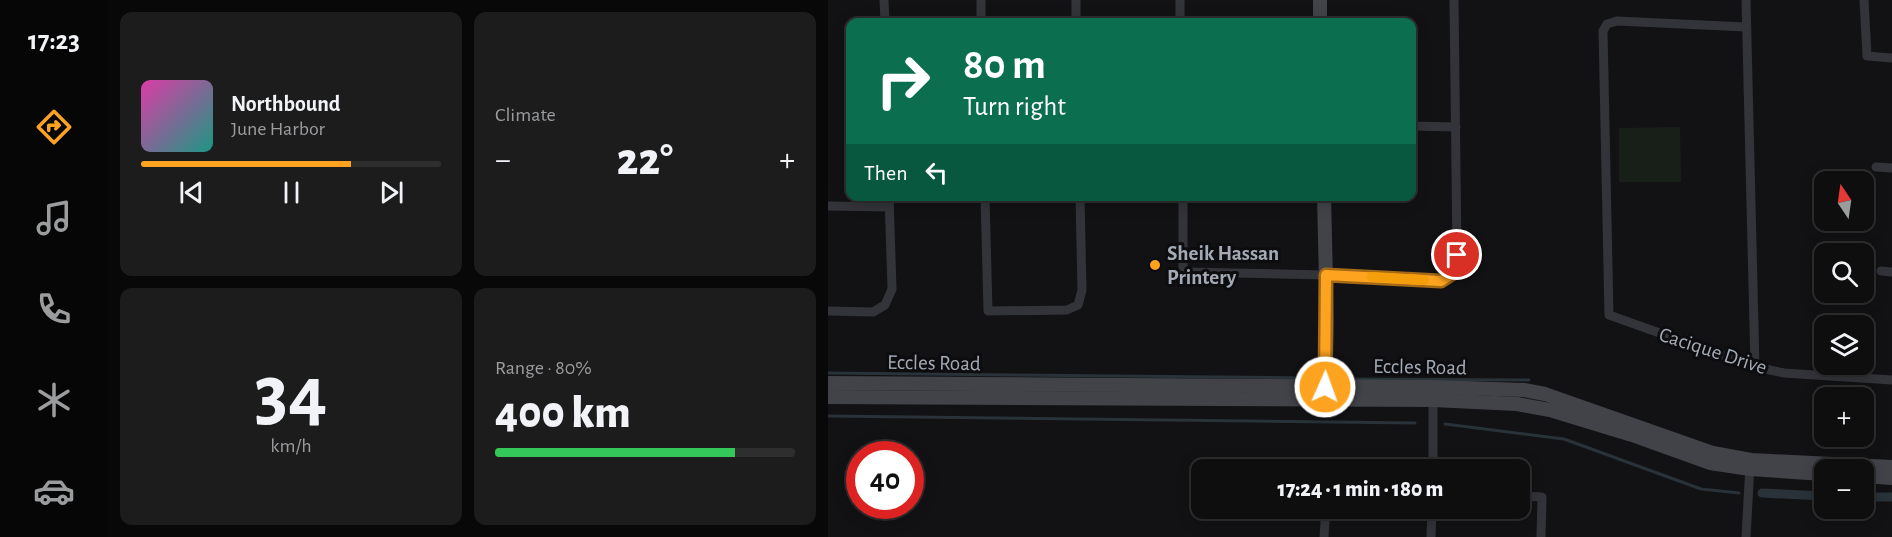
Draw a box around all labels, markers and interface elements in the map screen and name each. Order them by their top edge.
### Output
text: 17:23 [28,27,80,54]
icon: right [864,42,942,120]
text: 80 m [963,44,1046,86]
text: Northbound [231,93,340,115]
text: Turn right [963,93,1066,120]
text: Climate [495,105,556,125]
icon: directions [33,106,75,148]
text: June Harbor [231,119,325,139]
text: 22° [617,138,673,183]
text: − [495,144,511,177]
text: + [779,144,795,177]
icon: left [920,156,953,189]
text: Then [864,162,908,184]
north arrow [1814,171,1874,231]
map controls [1814,171,1874,519]
icon: previous [175,176,208,209]
icon: pause [275,176,308,209]
icon: next [375,176,408,209]
icon: music [33,197,75,239]
pin [1431,229,1482,280]
icon: arrive [1440,238,1473,271]
place label: Sheik Hassan Printery [1167,243,1279,288]
button: search [1814,243,1874,303]
marker: Sheik Hassan Printery [1148,258,1162,272]
icon: phone [33,288,75,330]
button: layers [1814,315,1874,375]
street label: Cacique Drive [1656,324,1770,378]
street label: Eccles Road [887,352,981,374]
position arrow [1293,355,1357,419]
text: 34 [255,356,327,434]
street label: Eccles Road [1373,356,1467,378]
text: Range · 80% [495,358,592,378]
icon: climate [33,379,75,421]
button: + [1814,387,1874,447]
text: 400 km [495,391,631,436]
text: km/h [270,436,312,456]
speed limit sign: 40 [846,441,924,519]
button: − [1814,459,1874,519]
icon: car [33,470,75,512]
text: 17:24 · 1 min · 180 m [1278,478,1443,500]

